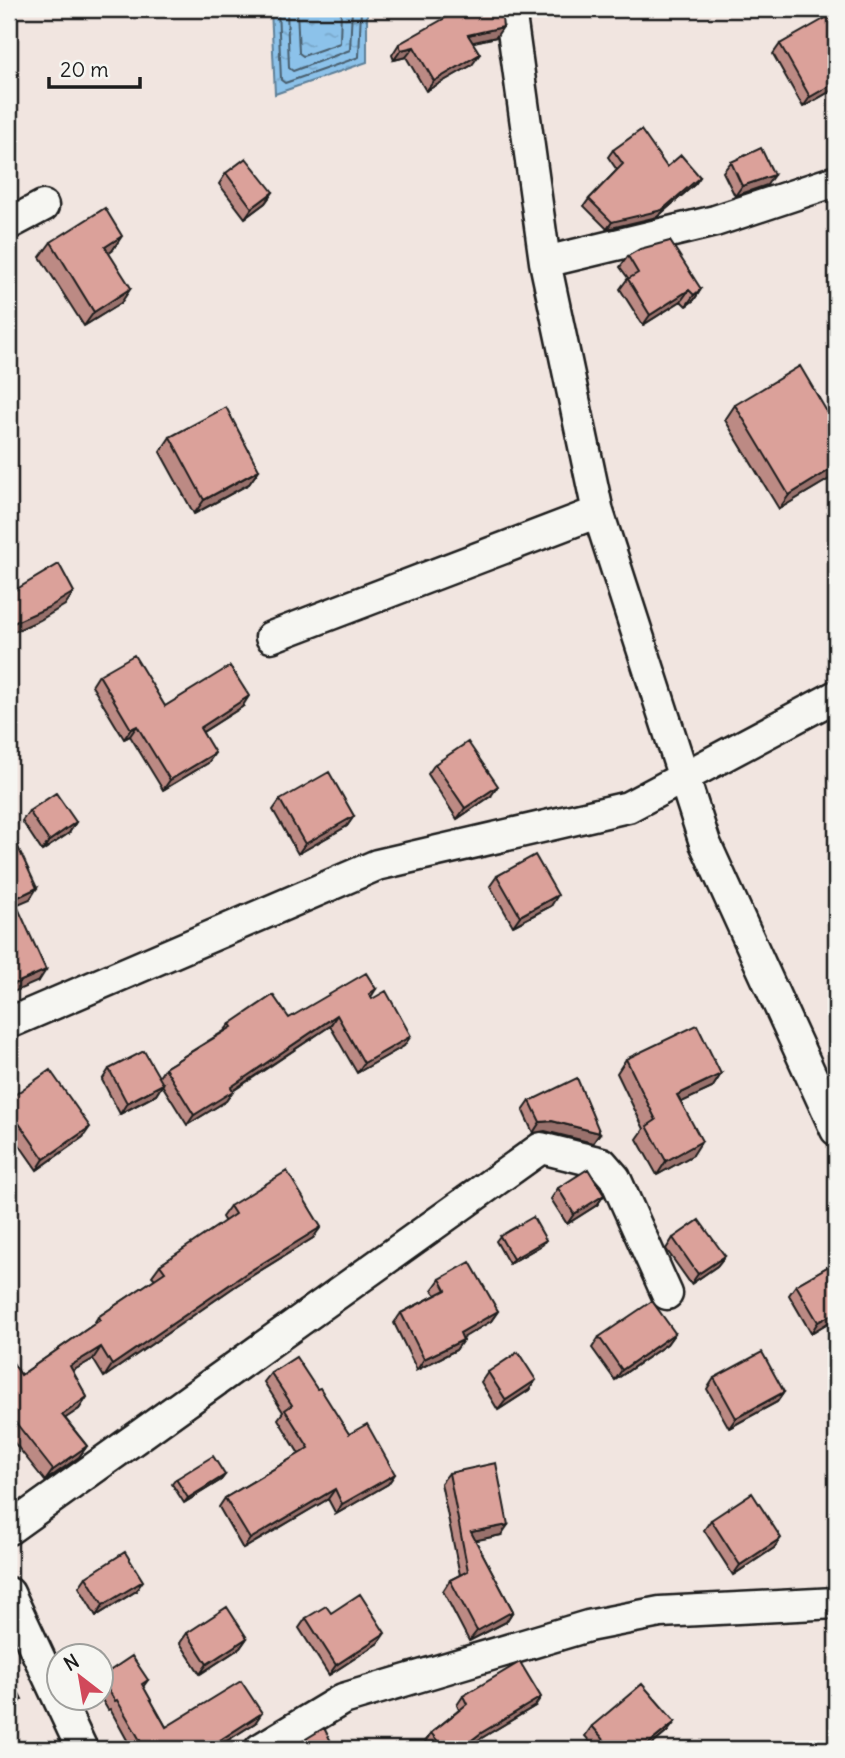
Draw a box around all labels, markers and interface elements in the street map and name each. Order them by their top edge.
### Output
scale bar [49,46,140,90]
text: 20 m [60,56,109,83]
north arrow [46,1642,116,1712]
text: N [59,1649,83,1676]

